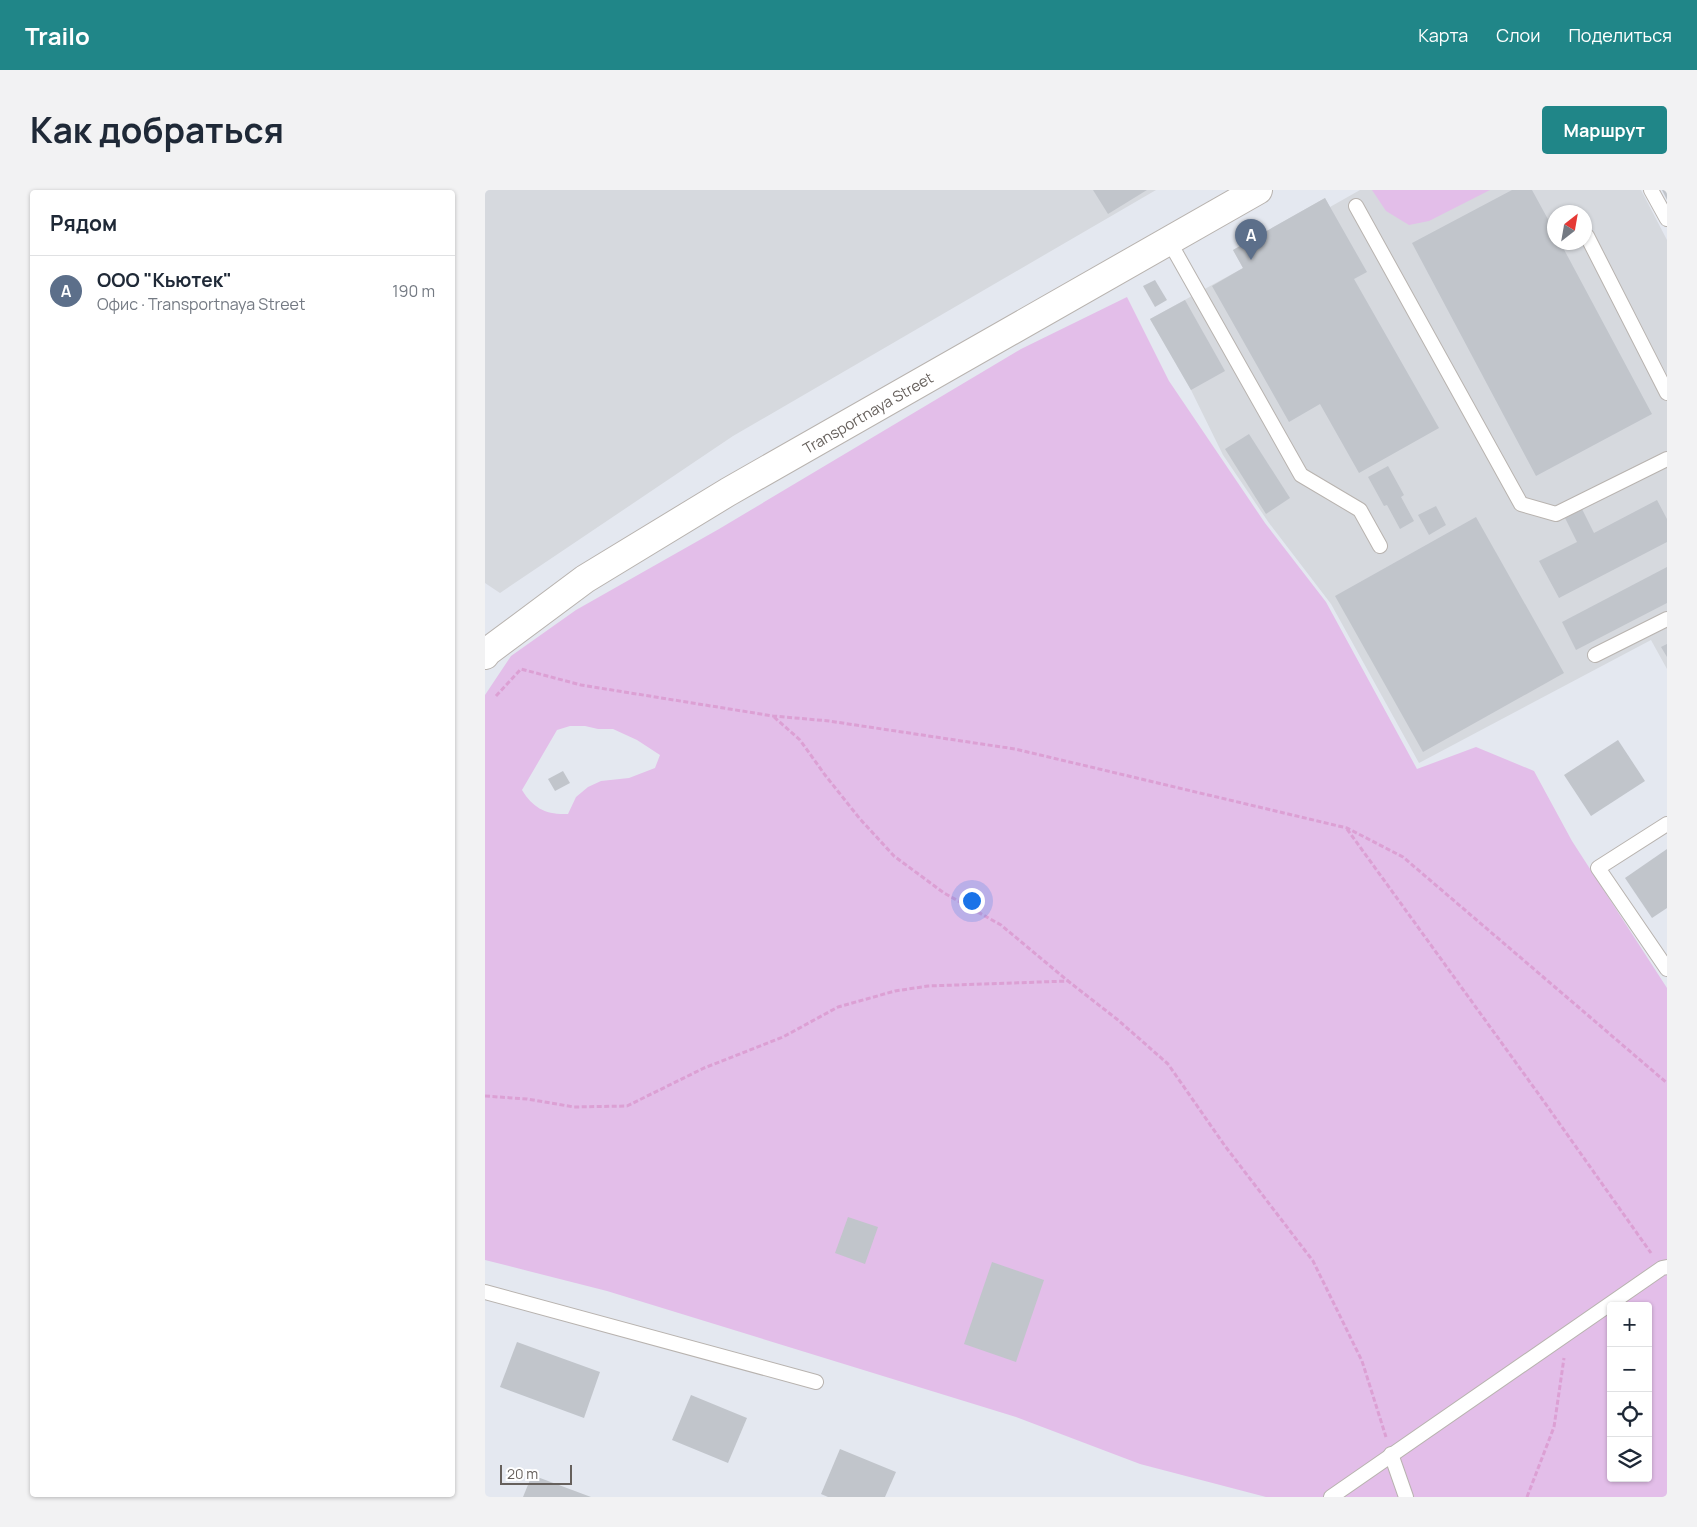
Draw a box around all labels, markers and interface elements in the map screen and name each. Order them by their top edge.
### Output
text: Trailo [25,19,90,52]
text: Карта [1418,23,1468,47]
text: Слои [1496,23,1540,47]
text: Поделиться [1568,23,1672,47]
text: Как добраться [30,106,284,154]
button: Маршрут [1542,106,1667,154]
north arrow [1547,205,1592,250]
text: Рядом [50,209,117,237]
pin: A [1235,219,1267,260]
text: ООО "Кьютек" [97,267,232,293]
text: A [61,280,71,302]
text: 190 m [392,280,435,302]
text: Офис · Transportnaya Street [97,293,305,315]
street label: Transportnaya Street [799,367,937,459]
your location [959,888,985,914]
map controls [1607,1302,1652,1482]
button: + [1607,1302,1652,1347]
button: − [1607,1347,1652,1392]
button: locate [1607,1392,1652,1437]
button: layers [1607,1437,1652,1482]
scale bar [500,1462,573,1485]
text: 20 m [507,1464,538,1483]

